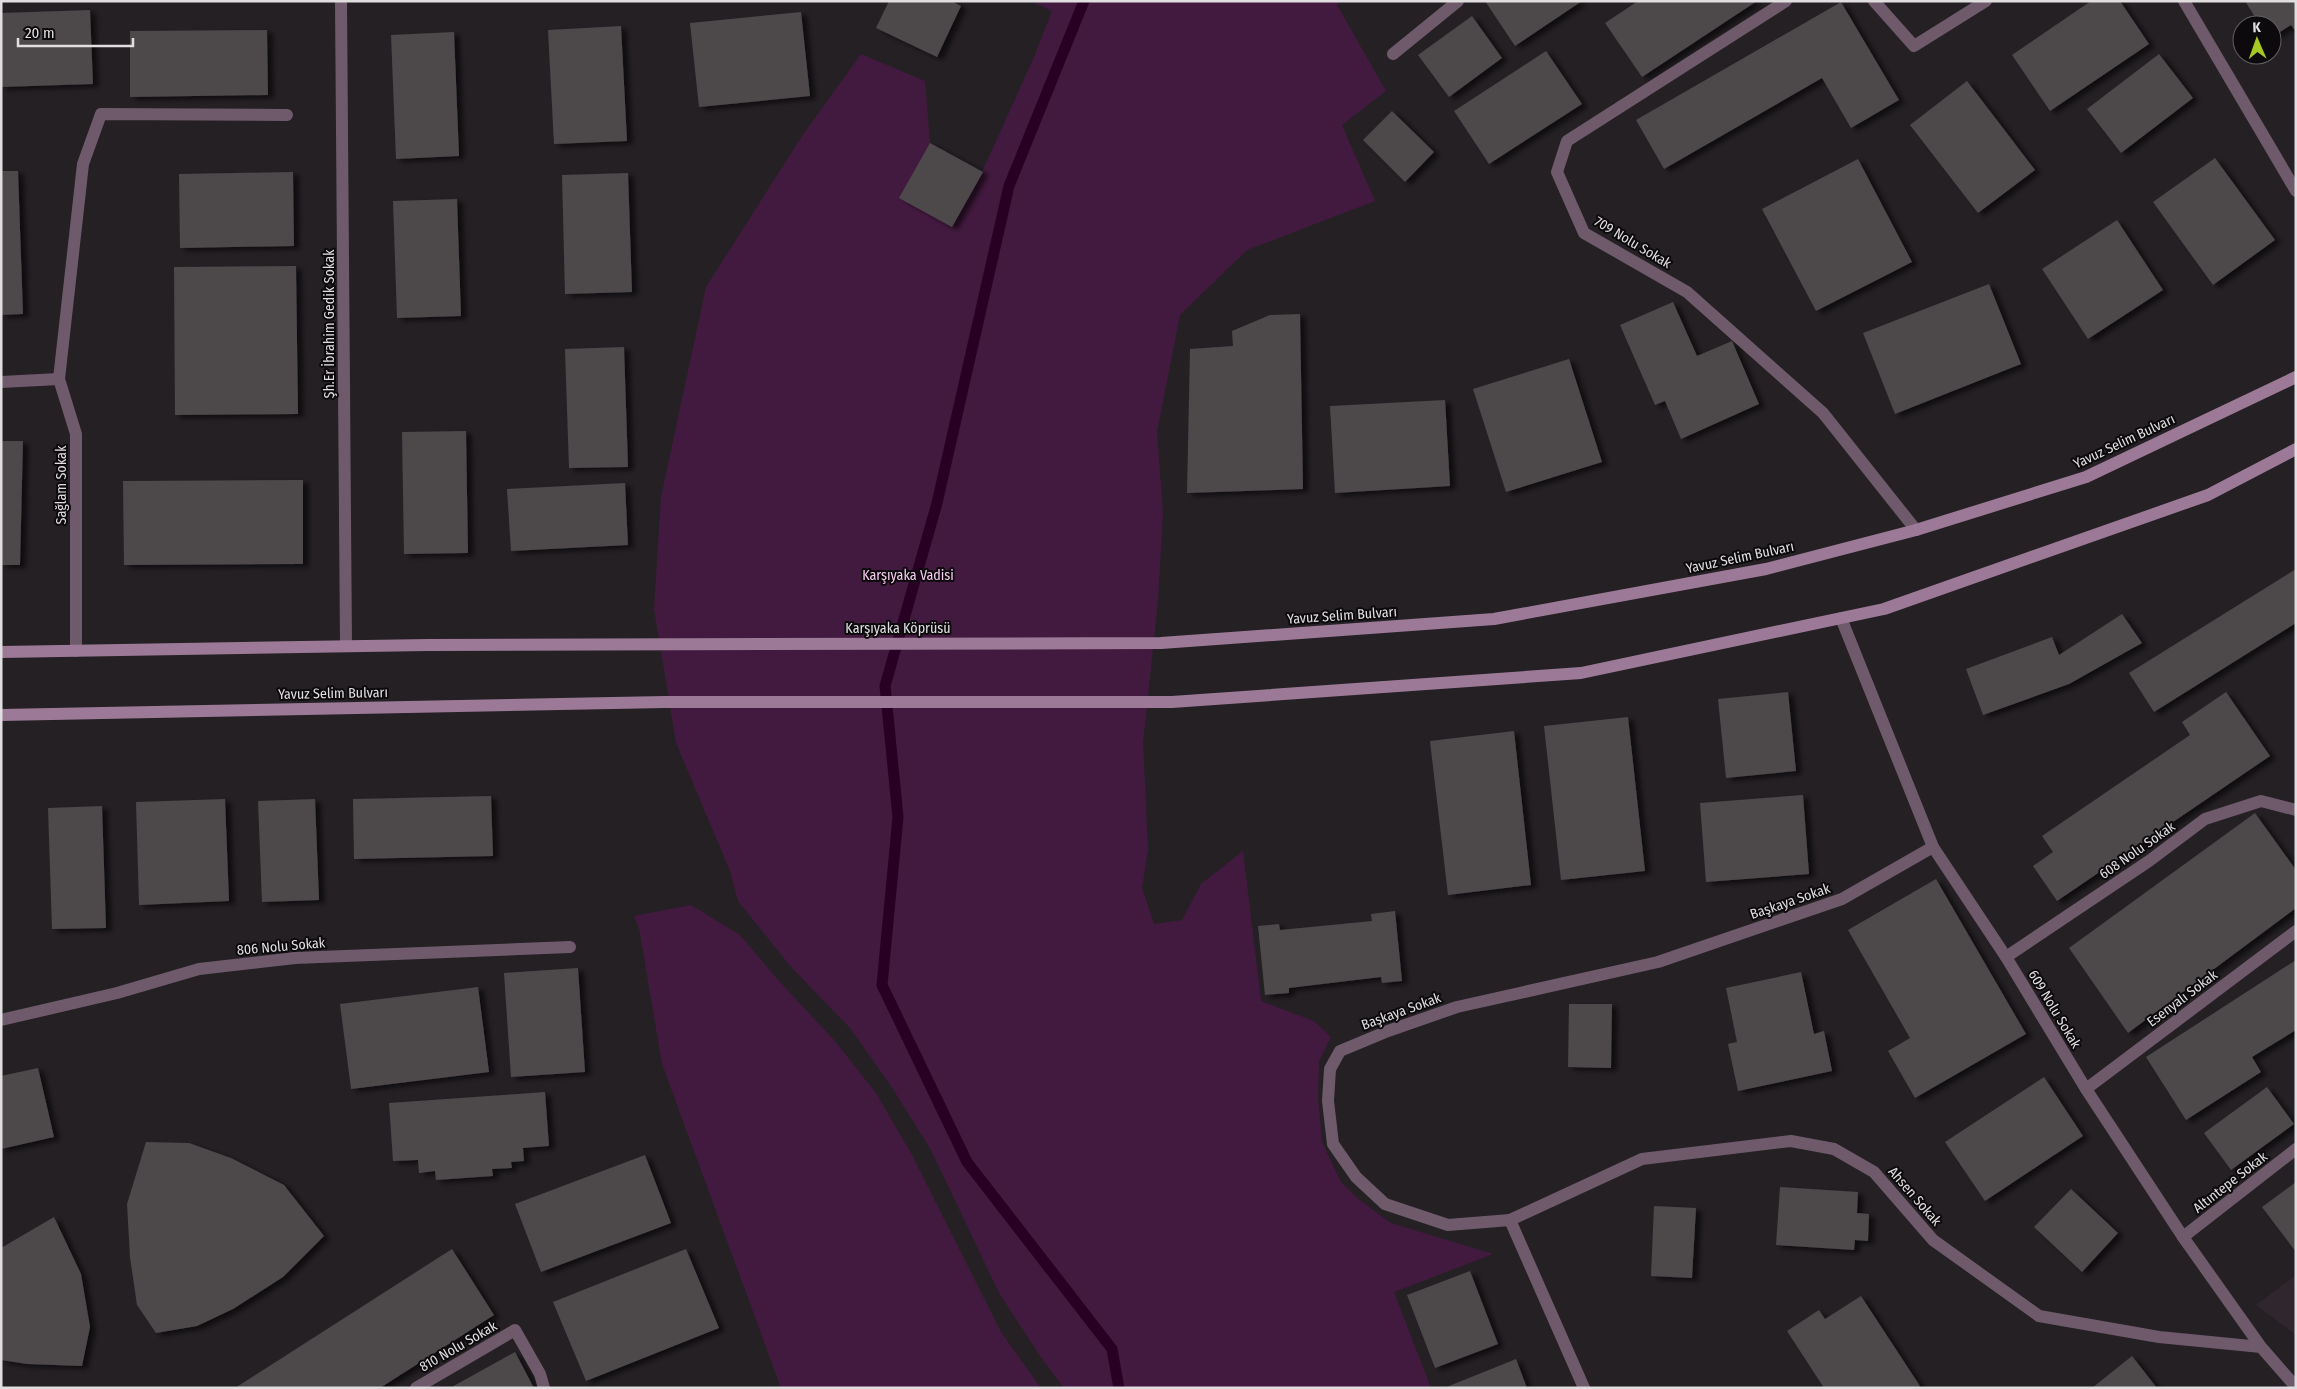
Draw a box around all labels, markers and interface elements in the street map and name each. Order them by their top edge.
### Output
scale bar [18,15,132,47]
north arrow [2232,15,2282,65]
text: K [2252,19,2262,36]
text: 20 m [25,24,55,42]
street label: 709 Nolu Sokak [1591,213,1675,272]
street label: Şh.Er İbrahim Gedik Sokak [321,249,338,399]
street label: Yavuz Selim Bulvarı [2071,411,2178,472]
street label: Sağlam Sokak [53,445,70,524]
street label: Yavuz Selim Bulvarı [1685,538,1796,577]
park label: Karşıyaka Vadisi [862,567,954,584]
street label: Yavuz Selim Bulvarı [1287,603,1397,628]
street label: Karşıyaka Köprüsü [845,620,951,637]
street label: Yavuz Selim Bulvarı [278,684,388,703]
street label: 608 Nolu Sokak [2096,818,2179,883]
street label: Başkaya Sokak [1748,880,1833,923]
street label: 806 Nolu Sokak [236,934,326,959]
street label: Esenyalı Sokak [2144,966,2221,1030]
street label: 609 Nolu Sokak [2025,967,2085,1052]
street label: Başkaya Sokak [1359,989,1444,1034]
street label: Altıntepe Sokak [2190,1148,2271,1217]
street label: Ahsen Sokak [1884,1163,1945,1230]
street label: 810 Nolu Sokak [416,1317,501,1376]

